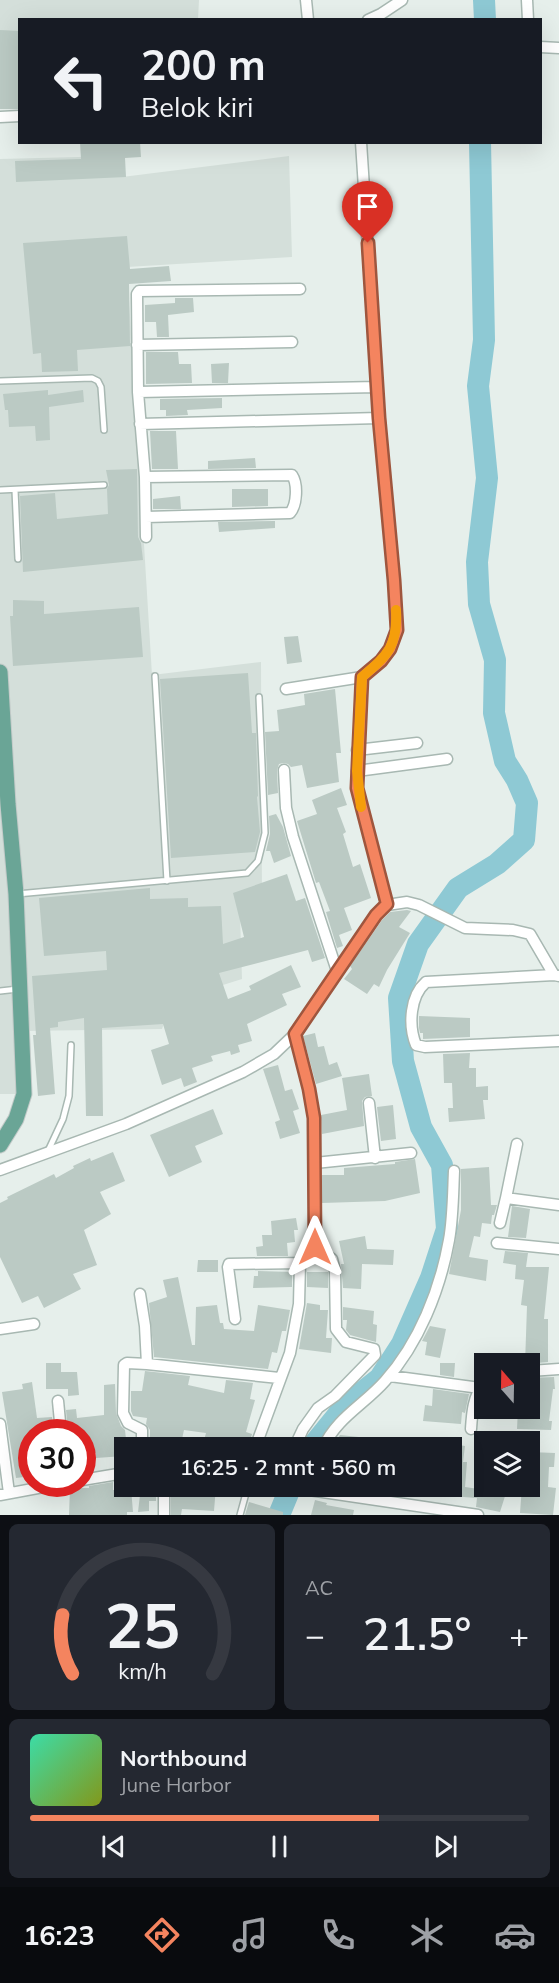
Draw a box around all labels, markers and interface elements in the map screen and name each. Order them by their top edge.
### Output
text: 200 m [141,38,266,91]
icon: left [42,42,120,120]
text: Belok kiri [141,90,253,124]
pin [342,181,393,243]
icon: arrive [351,190,384,223]
position arrow [283,1215,347,1279]
north arrow [474,1353,540,1419]
map controls [474,1353,540,1497]
speed limit sign: 30 [18,1419,96,1497]
button: layers [474,1431,540,1497]
text: 16:25 · 2 mnt · 560 m [180,1453,396,1481]
text: AC [305,1575,333,1600]
text: 25 [105,1585,179,1664]
text: 21.5° [363,1605,471,1661]
text: − [305,1614,325,1655]
text: + [509,1614,529,1655]
text: km/h [118,1657,166,1684]
text: Northbound [120,1744,247,1772]
text: June Harbor [120,1772,231,1797]
icon: previous [97,1830,130,1863]
icon: pause [263,1830,296,1863]
icon: next [429,1830,462,1863]
icon: directions [141,1914,183,1956]
icon: music [229,1914,271,1956]
icon: phone [317,1914,359,1956]
icon: climate [406,1914,448,1956]
icon: car [494,1914,536,1956]
text: 16:23 [23,1918,95,1952]

